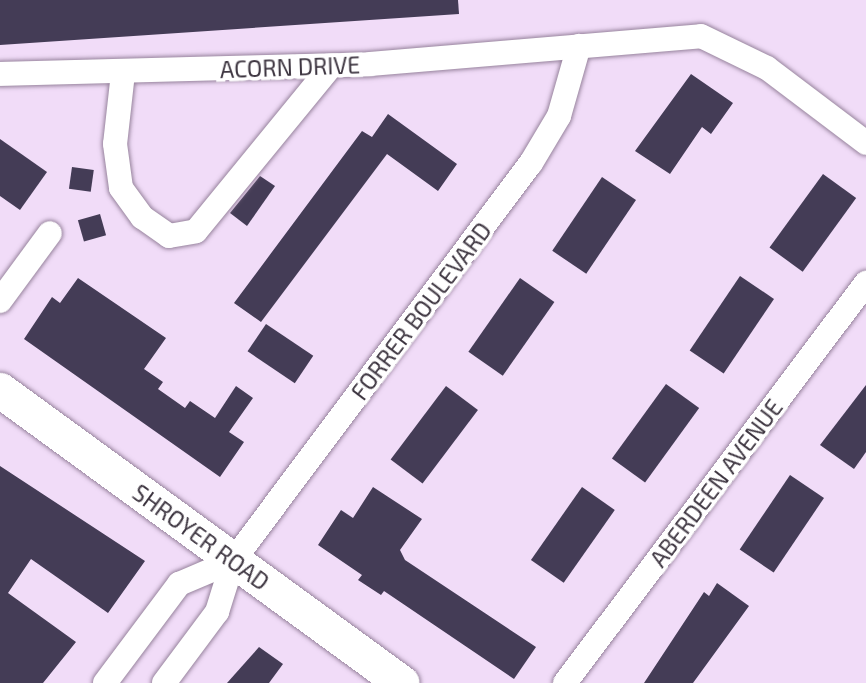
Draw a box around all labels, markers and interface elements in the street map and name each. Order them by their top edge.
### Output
street label: ACORN DRIVE [219,51,361,83]
street label: FORRER BOULEVARD [345,217,497,405]
street label: ABERDEEN AVENUE [644,394,788,572]
street label: SHROYER ROAD [127,478,275,596]

